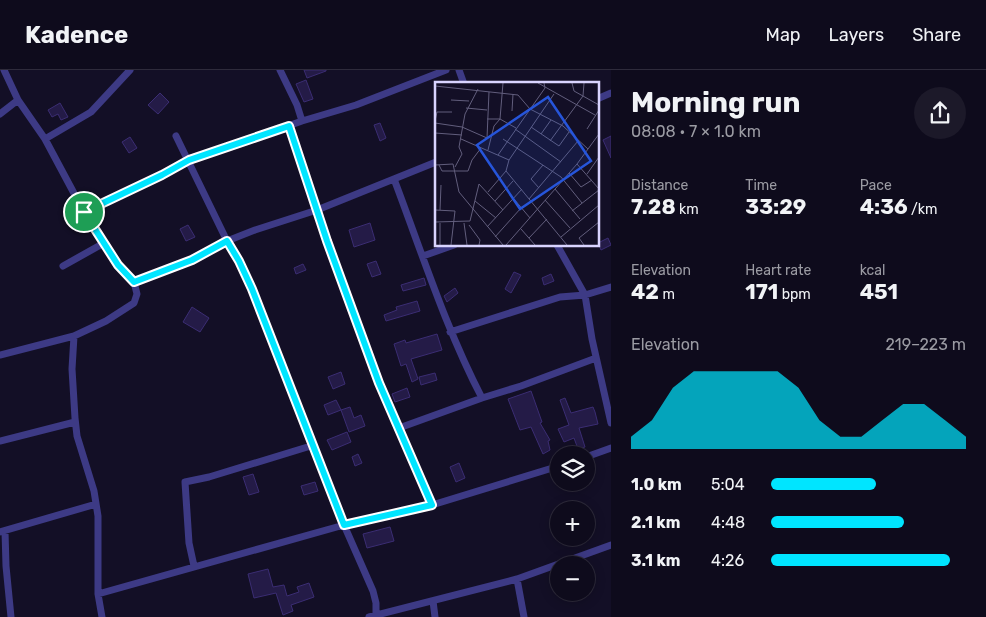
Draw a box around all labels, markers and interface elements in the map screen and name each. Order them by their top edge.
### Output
text: Kadence [25,21,128,49]
text: Map [766,24,801,46]
text: Layers [829,24,884,46]
text: Share [912,24,961,46]
inset map [435,82,598,246]
text: Morning run [631,86,800,119]
button: share [914,87,966,139]
text: 08:08 · 7 × 1.0 km [631,122,761,141]
text: Distance [631,177,688,194]
text: Time [745,177,777,194]
text: Pace [860,177,892,194]
pin [63,191,105,233]
text: 7.28 [631,194,676,219]
text: 33:29 [745,194,806,219]
text: 4:36 [860,194,908,219]
icon: arrive [70,198,98,226]
text: km [676,201,699,218]
text: /km [908,201,938,218]
text: Elevation [631,262,691,279]
text: Heart rate [745,262,811,279]
text: kcal [860,262,885,279]
text: 42 [631,279,659,304]
text: 171 [745,279,778,304]
text: 451 [860,279,898,304]
text: m [659,286,675,303]
text: bpm [778,286,811,303]
text: Elevation [631,335,700,354]
text: 219–223 m [885,335,966,354]
map controls [550,446,595,601]
button: layers [550,446,595,491]
text: 1.0 km [631,475,682,494]
text: 5:04 [711,475,745,494]
button: + [550,501,595,546]
text: 2.1 km [631,513,680,532]
text: 4:48 [711,513,745,532]
text: 3.1 km [631,551,680,570]
text: 4:26 [711,551,744,570]
button: − [550,556,595,601]

